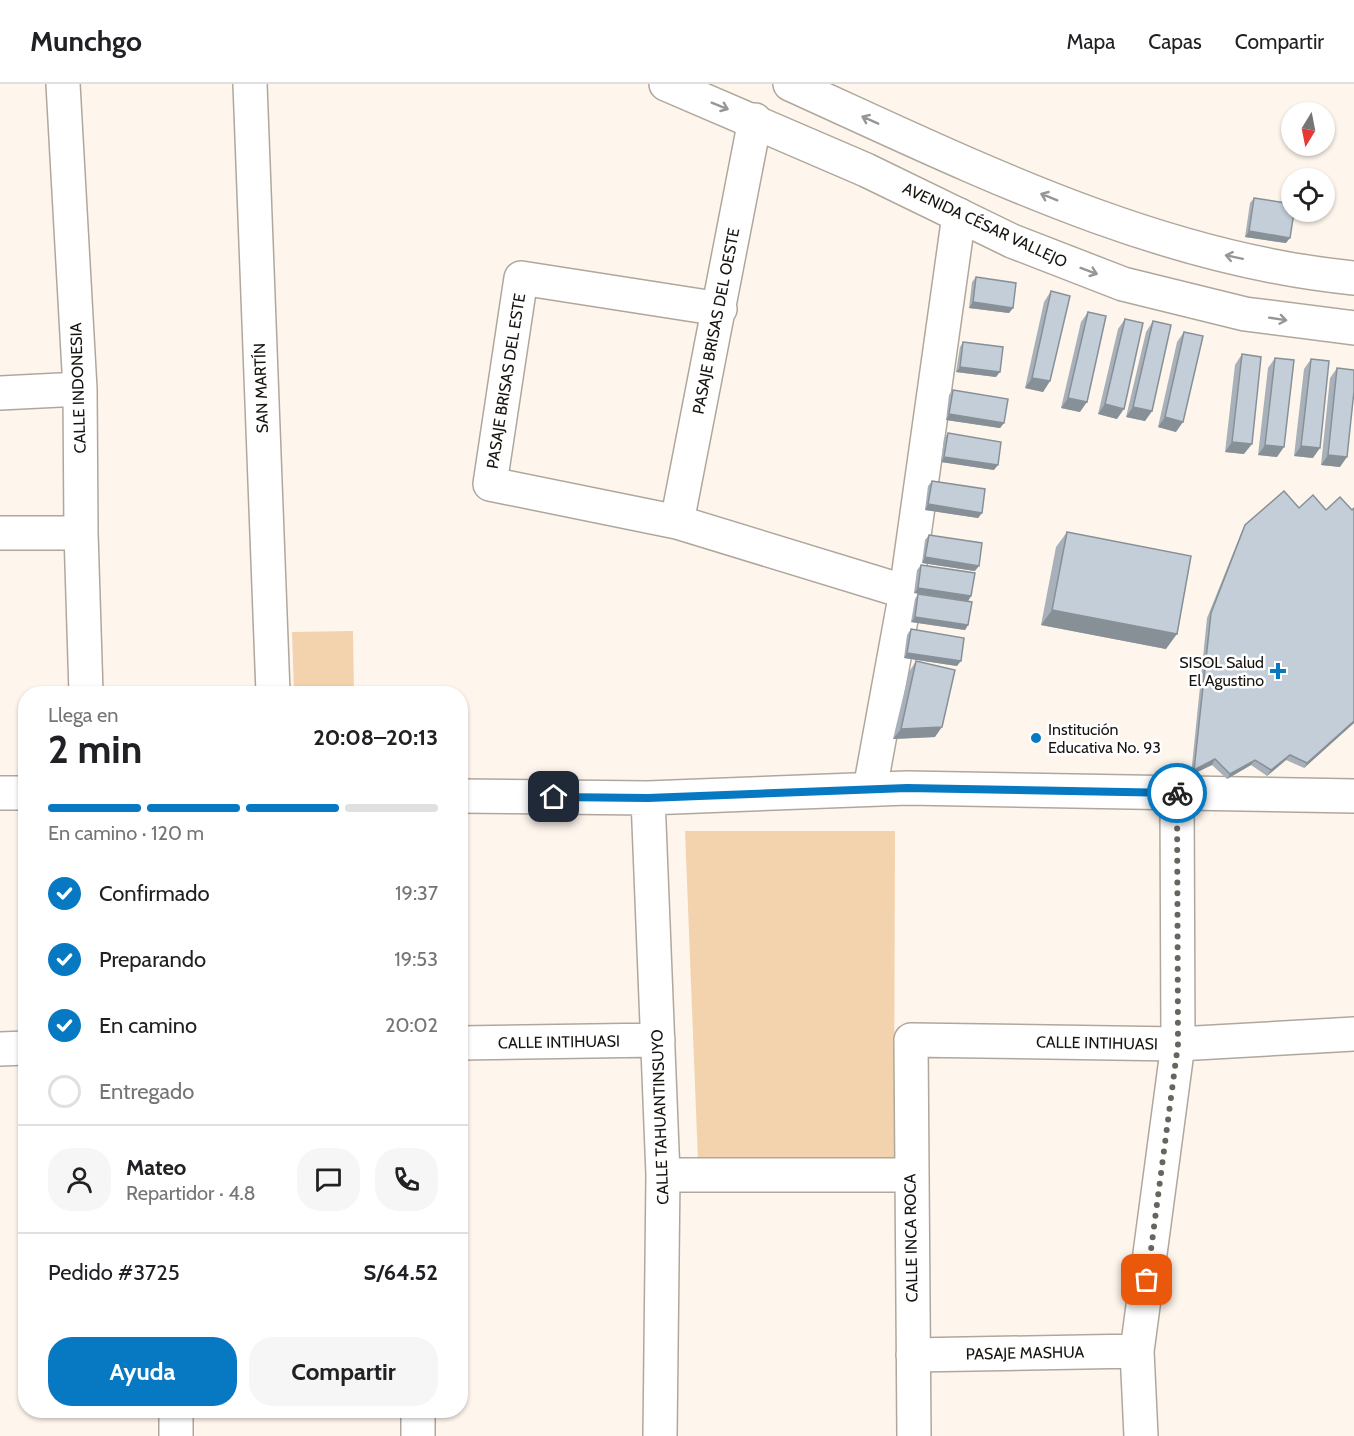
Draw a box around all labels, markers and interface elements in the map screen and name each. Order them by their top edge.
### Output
text: Munchgo [30,24,142,58]
text: Mapa [1067,29,1115,54]
text: Capas [1148,29,1202,54]
text: Compartir [1235,29,1324,54]
one-way arrow [710,101,729,112]
north arrow [1281,102,1335,156]
map controls [1281,102,1335,222]
one-way arrow [861,114,879,126]
button: locate [1281,168,1335,222]
street label: AVENIDA CÉSAR VALLEJO [900,179,1070,271]
one-way arrow [1041,191,1059,202]
street label: PASAJE BRISAS DEL OESTE [689,226,743,416]
one-way arrow [1225,251,1245,262]
one-way arrow [1079,267,1098,278]
street label: PASAJE BRISAS DEL ESTE [483,292,529,470]
one-way arrow [1268,314,1287,325]
street label: CALLE INDONESIA [66,322,90,454]
street label: SAN MARTÍN [250,343,272,433]
place label: SISOL Salud El Agustino [1179,653,1264,690]
marker: SISOL Salud El Agustino [1269,662,1287,680]
text: Llega en [48,703,118,727]
place label: Institución Educativa No. 93 [1048,720,1161,757]
text: 20:08–20:13 [313,724,438,751]
text: 2 min [48,725,142,773]
marker: Institución Educativa No. 93 [1029,731,1043,745]
courier [1147,763,1207,823]
pin [528,771,579,822]
icon: bike [1161,777,1194,810]
icon: home [537,780,570,813]
text: En camino · 120 m [48,821,204,845]
icon: check [48,877,81,910]
text: Confirmado [99,880,210,907]
text: 19:37 [395,881,438,905]
icon: check [48,943,81,976]
text: Preparando [99,946,206,973]
text: 19:53 [394,947,438,971]
icon: check [48,1009,81,1042]
text: En camino [99,1012,197,1039]
text: 20:02 [385,1013,438,1037]
street label: CALLE TAHUANTINSUYO [647,1029,673,1205]
street label: CALLE INTIHUASI [498,1031,620,1053]
street label: CALLE INTIHUASI [1036,1032,1158,1054]
text: Entregado [99,1078,194,1105]
button: person [48,1148,111,1211]
button: chat [297,1148,360,1211]
button: phone [375,1148,438,1211]
text: Mateo [126,1154,186,1181]
street label: CALLE INCA ROCA [900,1173,922,1302]
text: Repartidor · 4.8 [126,1181,256,1205]
pin [1121,1254,1172,1305]
text: Pedido #3725 [48,1259,180,1286]
text: S/64.52 [364,1259,438,1286]
icon: bag [1130,1263,1163,1296]
button: Ayuda [48,1337,237,1406]
button: Compartir [249,1337,438,1406]
street label: PASAJE MASHUA [965,1342,1085,1364]

